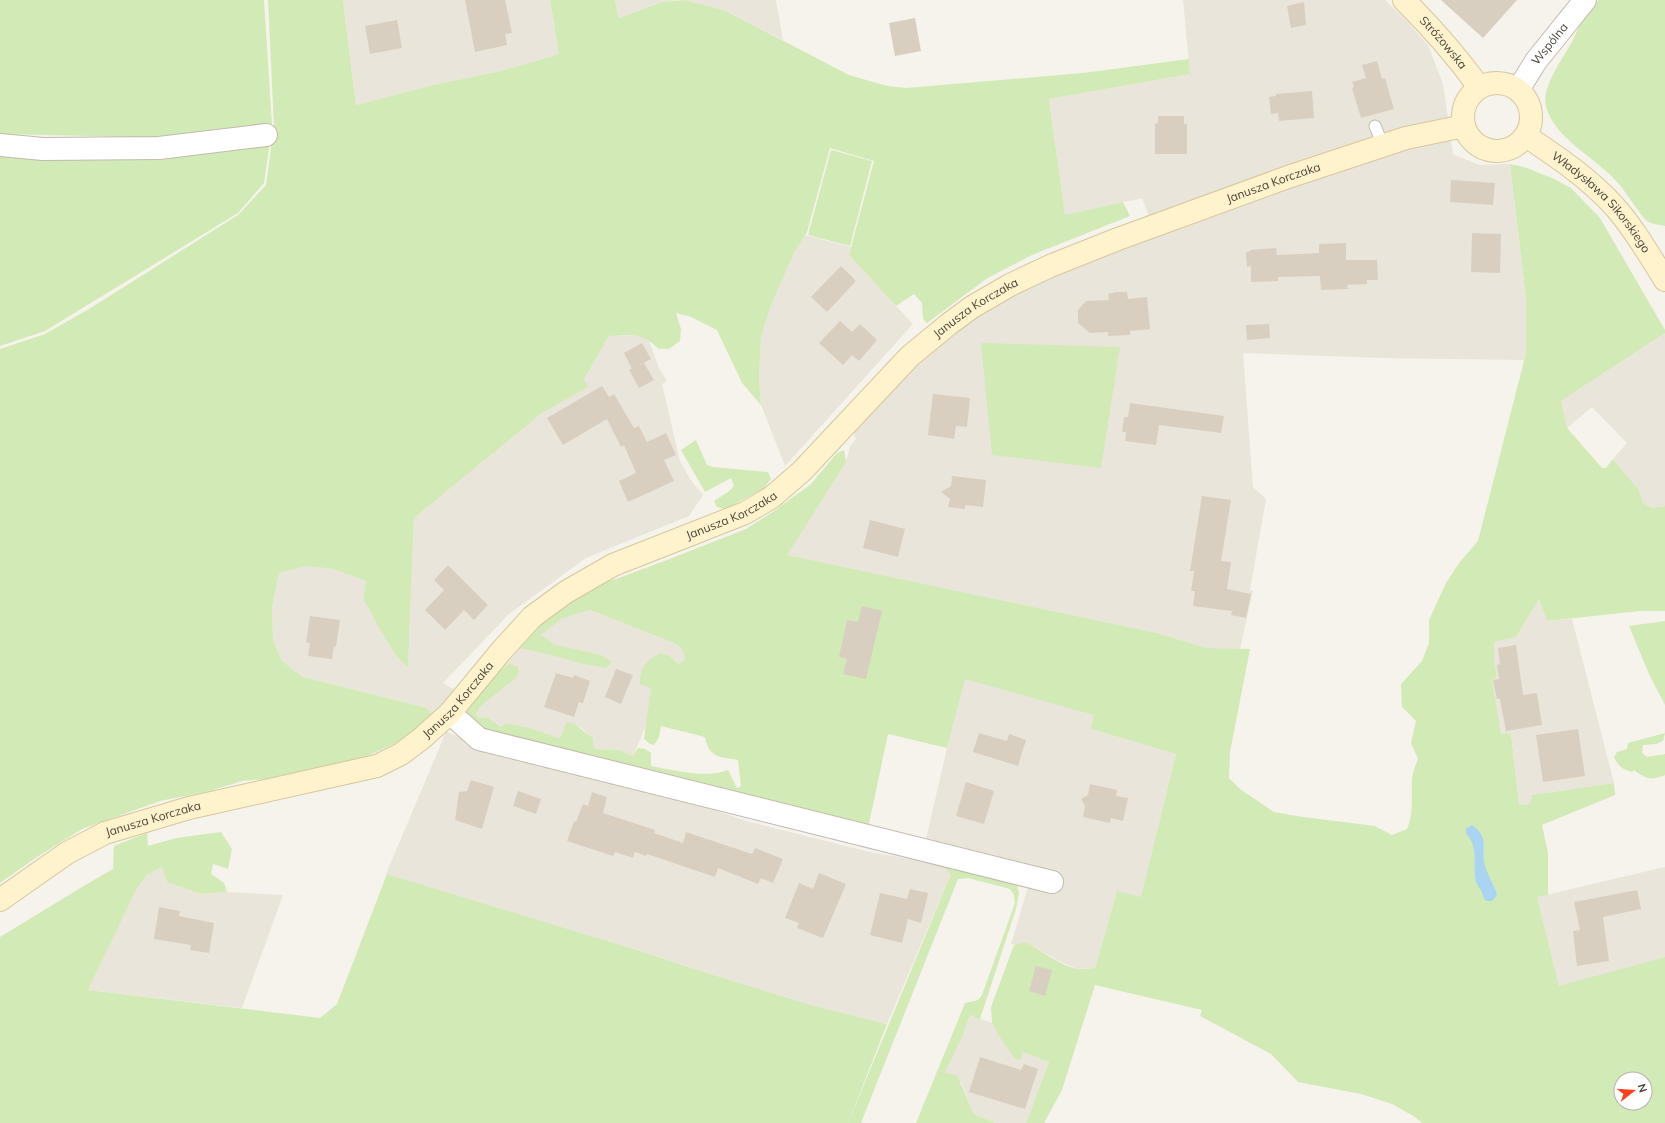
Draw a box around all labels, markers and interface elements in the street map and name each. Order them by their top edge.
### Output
street label: Stróżowska [1417,13,1471,72]
street label: Wspólna [1528,20,1571,68]
street label: Władysława Sikorskiego [1549,148,1654,256]
street label: Janusza Korczaka [1224,159,1322,206]
street label: Janusza Korczaka [930,274,1020,341]
street label: Janusza Korczaka [684,488,780,543]
street label: Janusza Korczaka [419,658,497,741]
street label: Janusza Korczaka [103,798,202,839]
north arrow [1613,1071,1653,1111]
text: N [1635,1082,1650,1094]

